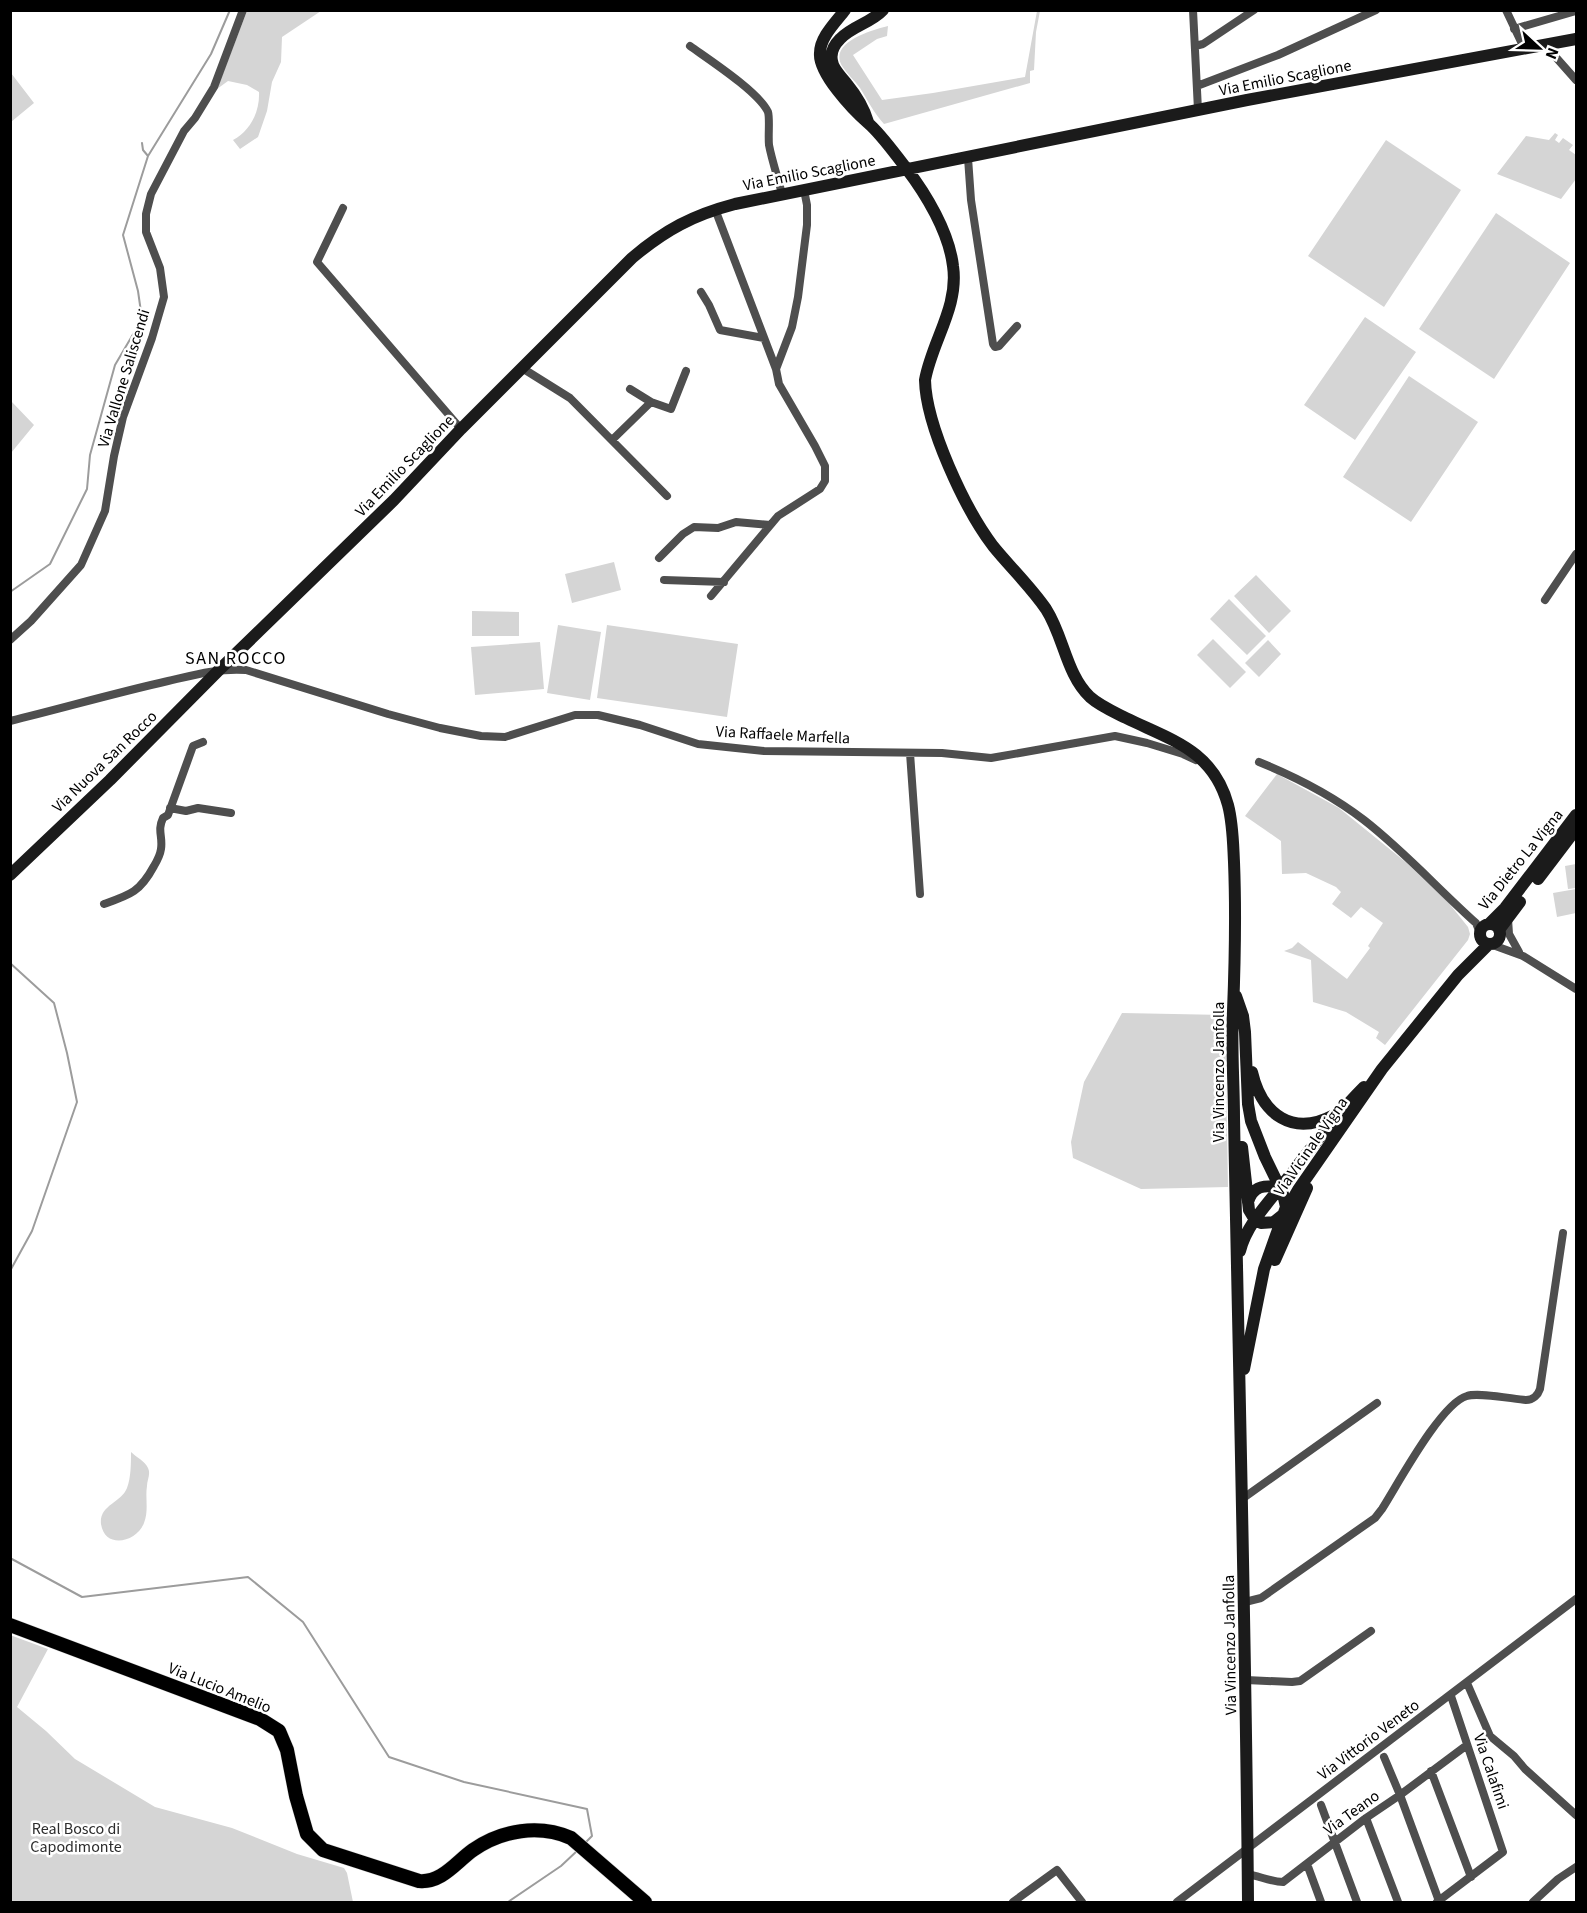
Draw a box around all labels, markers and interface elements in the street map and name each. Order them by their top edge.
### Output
north arrow [1509,18,1569,78]
text: N [1540,44,1564,62]
street label: Via Emilio Scaglione [1217,54,1353,102]
street label: Via Emilio Scaglione [741,149,877,197]
street label: Via Vallone Saliscendi [92,306,156,450]
street label: Via Emilio Scaglione [350,410,459,522]
district label: SAN ROCCO [185,646,287,671]
street label: Via Nuova San Rocco [47,706,162,818]
street label: Via Raffaele Marfella [715,720,851,750]
street label: Via Dietro La Vigna [1473,805,1568,915]
street label: Via Vincenzo Janfolla [1208,1002,1230,1142]
street label: Via Vicinale Vigna [1269,1093,1353,1200]
street label: Via Vincenzo Janfolla [1218,1575,1242,1715]
street label: Via Lucio Amelio [165,1657,274,1719]
street label: Via Vittorio Veneto [1313,1694,1424,1785]
street label: Via Calafimi [1468,1731,1514,1812]
street label: Via Teano [1319,1785,1384,1841]
park label: Real Bosco di Capodimonte [30,1818,122,1858]

